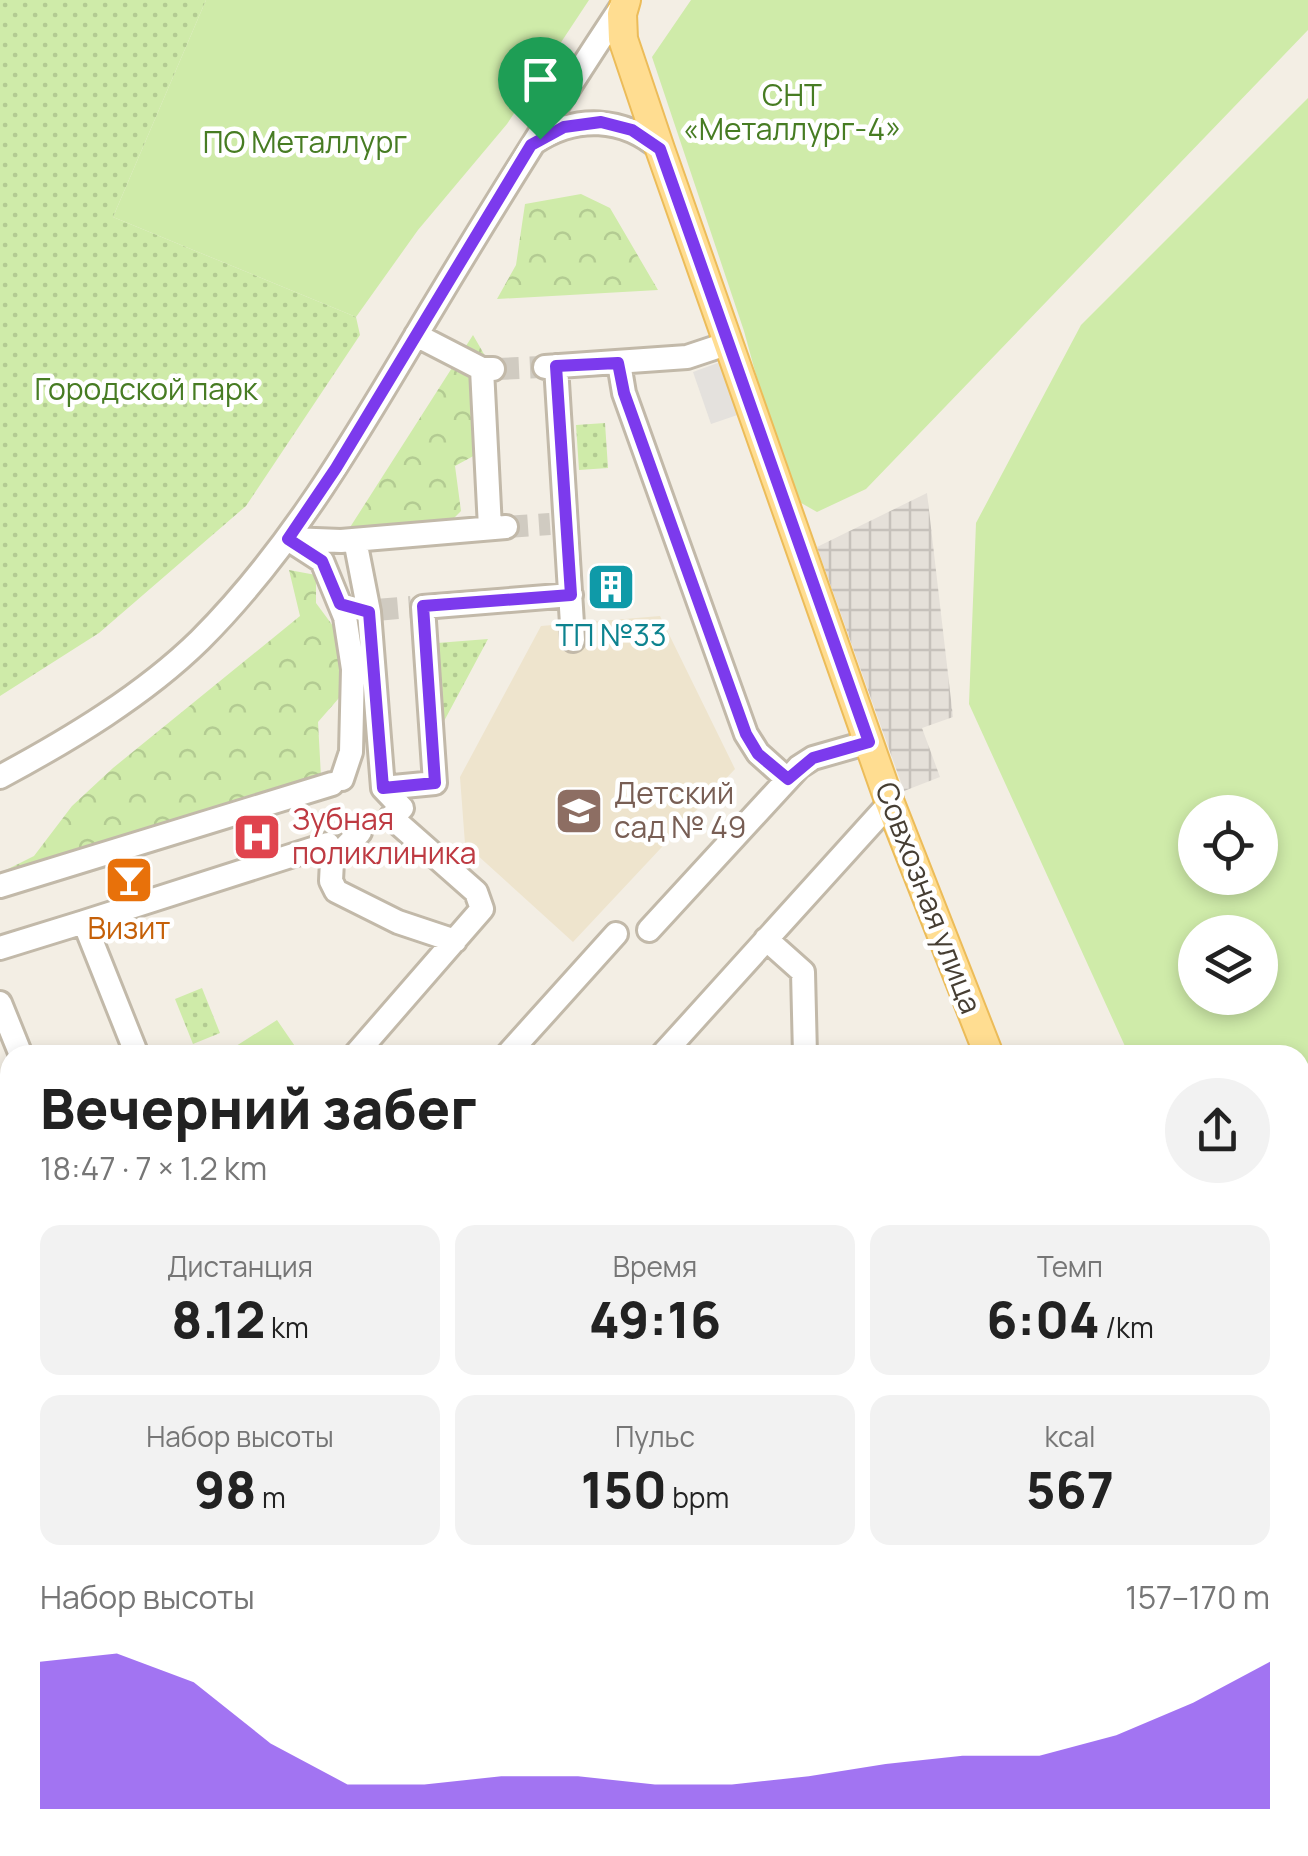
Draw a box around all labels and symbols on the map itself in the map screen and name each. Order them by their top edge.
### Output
pin [498,37,583,140]
park label: СНТ «Металлург-4» [683,74,901,149]
park label: ПО Металлург [203,121,407,162]
park label: Городской парк [34,368,259,409]
building icon: ТП №33 [585,561,637,613]
place label: ТП №33 [555,614,667,655]
place label: Детский сад № 49 [614,772,746,847]
street label: Совхозная улица [866,776,992,1019]
school or university icon: Детский сад № 49 [553,785,605,837]
place label: Зубная поликлиника [292,798,476,873]
hospital icon: Зубная поликлиника [231,811,283,863]
bar icon: Визит [103,854,155,906]
place label: Визит [88,907,170,948]

